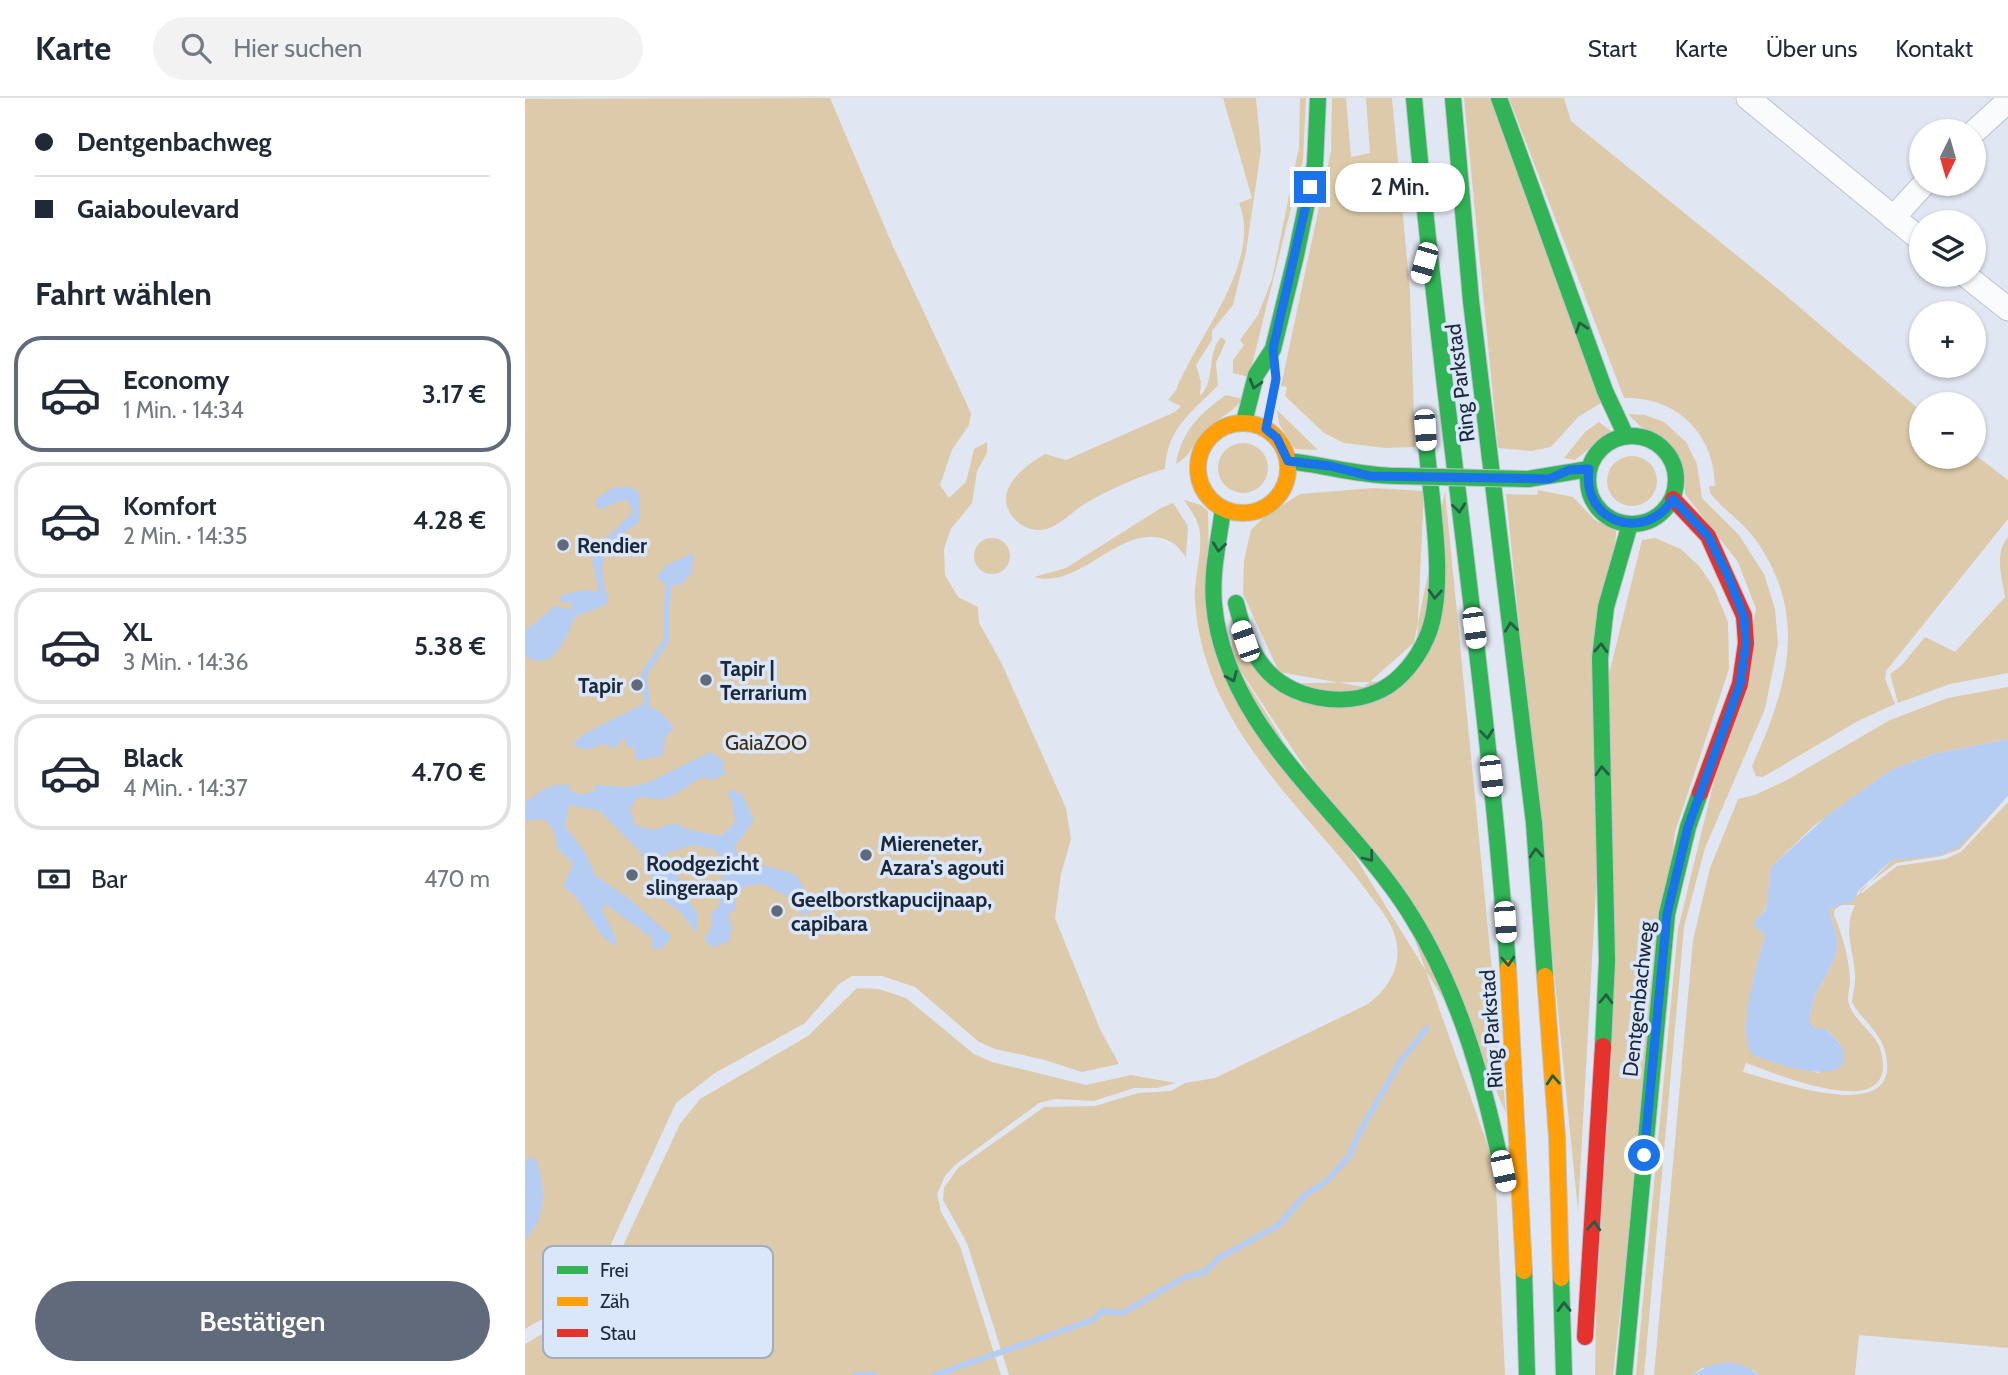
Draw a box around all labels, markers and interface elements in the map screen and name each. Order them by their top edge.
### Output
search box [153,17,643,80]
text: Karte [35,28,111,68]
icon: search [177,29,215,67]
text: Hier suchen [233,32,362,64]
text: Start [1588,34,1637,63]
text: Karte [1675,34,1728,63]
text: Über uns [1766,34,1857,63]
text: Kontakt [1895,34,1973,63]
north arrow [1909,119,1986,196]
map controls [1909,119,1986,469]
text: Dentgenbachweg [77,126,272,158]
callout: 2 Min. [1335,162,1464,212]
route end [1294,171,1326,203]
text: 2 Min. [1370,173,1430,201]
text: Gaiaboulevard [77,193,239,225]
button: layers [1909,210,1986,287]
car [1409,240,1440,286]
text: Fahrt wählen [35,274,212,313]
button: + [1909,301,1986,378]
one-way arrow [1576,321,1590,333]
street label: Ring Parkstad [1440,322,1480,444]
icon: car [39,363,102,426]
text: Economy [123,364,229,396]
text: 3.17 € [422,378,486,410]
one-way arrow [1248,378,1263,390]
button: − [1909,392,1986,469]
text: 1 Min. · 14:34 [123,396,244,424]
car [1414,408,1437,452]
icon: car [39,489,102,552]
text: Komfort [123,490,217,522]
one-way arrow [1452,502,1467,514]
text: 4.28 € [413,504,486,536]
text: 2 Min. · 14:35 [123,522,247,550]
place label: Rendier [577,533,647,558]
marker: Rendier [555,537,571,553]
one-way arrow [1211,542,1226,553]
one-way arrow [1428,589,1443,600]
car [1461,606,1488,650]
icon: car [39,615,102,678]
text: XL [123,616,152,648]
car [1229,618,1262,664]
one-way arrow [1503,621,1518,632]
text: 5.38 € [414,630,486,662]
one-way arrow [1593,642,1608,653]
text: 3 Min. · 14:36 [123,648,249,676]
place label: Tapir | Terrarium [720,656,807,705]
one-way arrow [1223,670,1237,682]
marker: Tapir | Terrarium [698,672,714,688]
place label: Tapir [578,673,623,698]
marker: Tapir [629,677,645,693]
one-way arrow [1479,729,1494,740]
park label: GaiaZOO [725,730,807,755]
icon: car [39,741,102,804]
text: Black [123,742,183,774]
car [1479,754,1504,798]
text: 4.70 € [411,756,486,788]
one-way arrow [1595,766,1610,777]
text: 4 Min. · 14:37 [123,774,248,802]
place label: Miereneter, Azara's agouti [880,831,1004,880]
marker: Miereneter, Azara's agouti [858,847,874,863]
one-way arrow [1529,847,1544,858]
one-way arrow [1361,848,1373,861]
place label: Roodgezicht slingeraap [646,851,759,900]
icon: cash [35,860,73,898]
text: Bar [91,863,127,895]
text: 470 m [424,865,490,893]
marker: Roodgezicht slingeraap [624,867,640,883]
place label: Geelborstkapucijnaap, capibara [791,887,992,936]
car [1494,900,1517,944]
marker: Geelborstkapucijnaap, capibara [769,903,785,919]
street label: Dentgenbachweg [1617,919,1659,1078]
one-way arrow [1500,955,1515,966]
street label: Ring Parkstad [1474,969,1508,1089]
one-way arrow [1598,993,1613,1004]
one-way arrow [1546,1074,1561,1085]
route start [1628,1139,1660,1171]
car [1489,1148,1518,1194]
one-way arrow [1586,1220,1601,1231]
legend [543,1246,773,1358]
text: Frei [600,1259,629,1282]
button: Bestätigen [35,1281,490,1361]
text: Zäh [600,1290,630,1313]
one-way arrow [1556,1301,1571,1312]
text: Stau [600,1322,636,1345]

